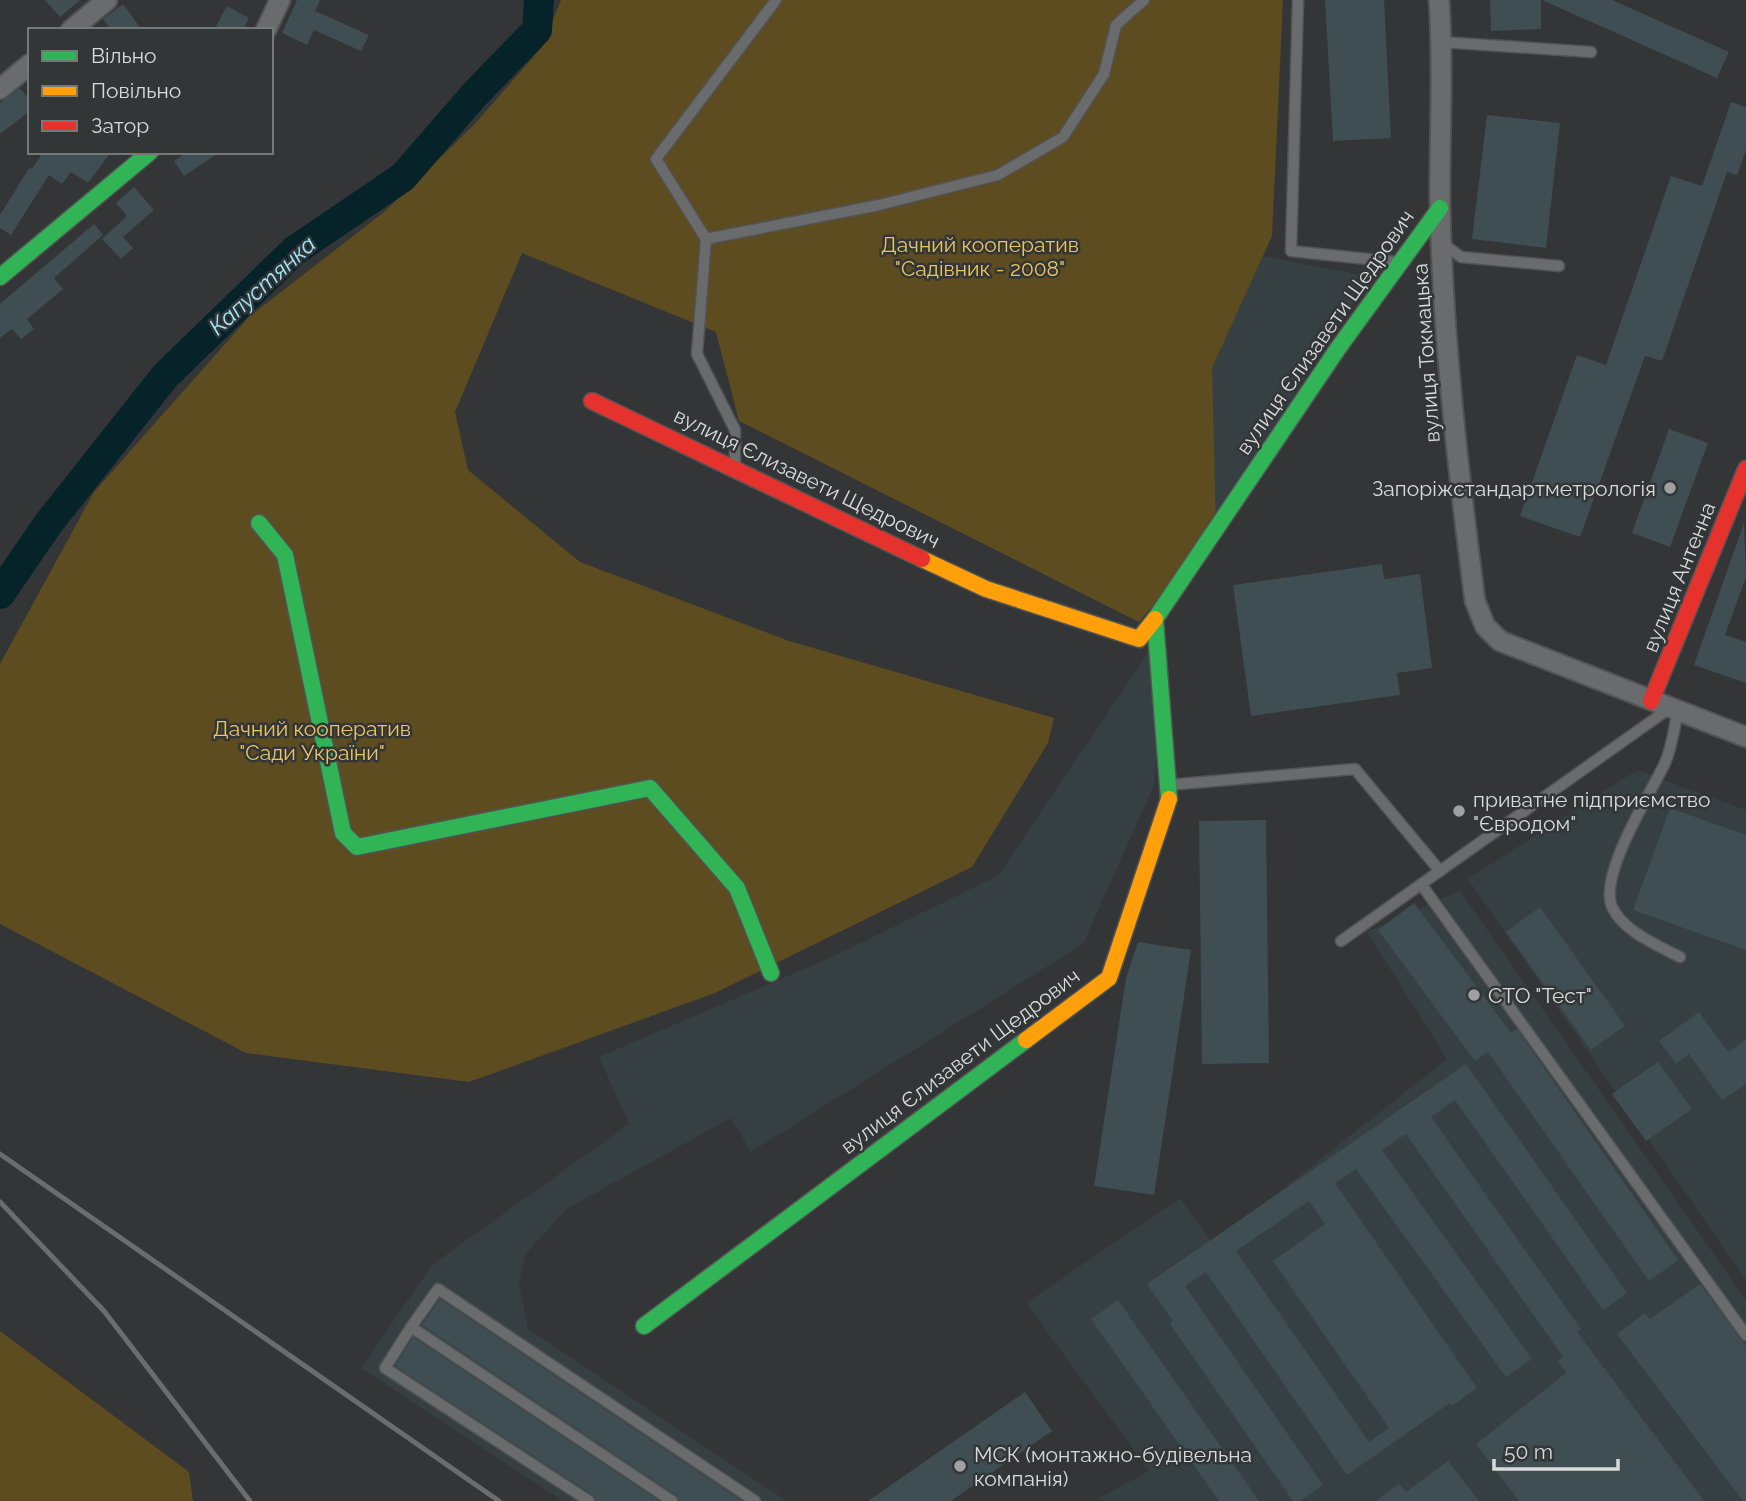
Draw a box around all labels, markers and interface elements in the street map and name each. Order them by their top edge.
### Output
legend [28,28,273,154]
text: Вільно [91,43,157,68]
text: Повільно [91,78,181,103]
text: Затор [91,113,149,138]
street label: вулиця Єлизавети Щедрович [1231,205,1419,459]
water label: Капустянка [203,230,321,340]
park label: Дачний кооператив "Садівник - 2008" [881,232,1079,281]
street label: вулиця Токмацька [1407,263,1445,443]
street label: вулиця Єлизавети Щедрович [670,403,944,553]
place label: Запоріжстандартметрологія [1372,476,1656,501]
marker: Запоріжстандартметрологія [1662,480,1678,496]
street label: вулиця Антенна [1638,498,1720,656]
park label: Дачний кооператив "Сади України" [213,716,411,765]
place label: приватне підприємство "Євродом" [1473,787,1711,836]
marker: приватне підприємство "Євродом" [1451,803,1467,819]
street label: вулиця Єлизавети Щедрович [836,963,1084,1159]
place label: СТО "Тест" [1488,983,1592,1008]
marker: СТО "Тест" [1466,987,1482,1003]
scale bar [1494,1428,1618,1472]
text: 50 m [1504,1439,1553,1464]
place label: МСК (монтажно-будівельна компанія) [974,1442,1252,1491]
marker: МСК (монтажно-будівельна компанія) [952,1458,968,1474]

